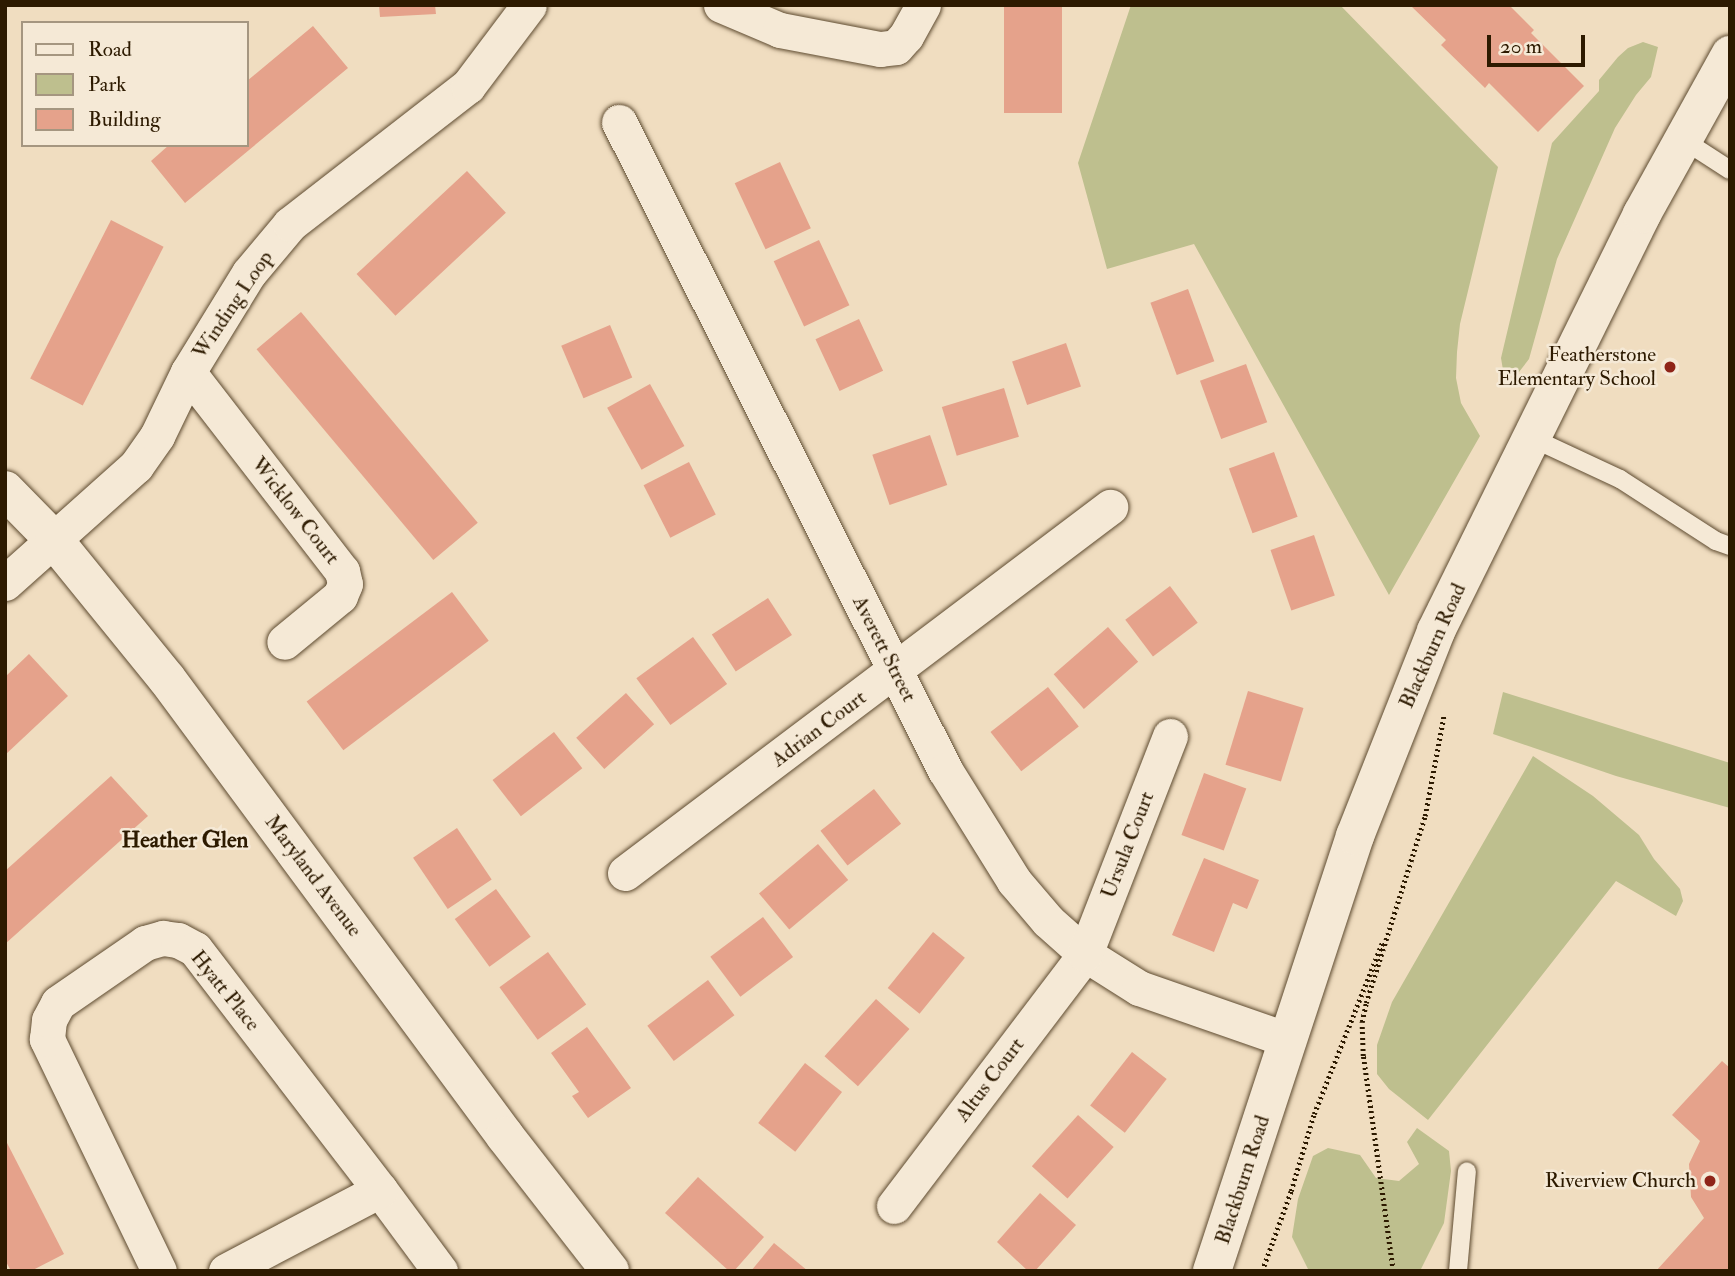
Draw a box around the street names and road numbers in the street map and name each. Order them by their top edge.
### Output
street label: Winding Loop [187,246,279,364]
street label: Wicklow Court [245,452,345,570]
street label: Blackburn Road [1394,580,1472,712]
street label: Averett Street [847,592,921,706]
street label: Adrian Court [767,685,871,773]
street label: Ursula Court [1096,788,1160,902]
street label: Maryland Avenue [259,810,367,942]
street label: Hyatt Place [185,946,265,1036]
street label: Altus Court [950,1033,1030,1127]
street label: Blackburn Road [1210,1112,1276,1248]

